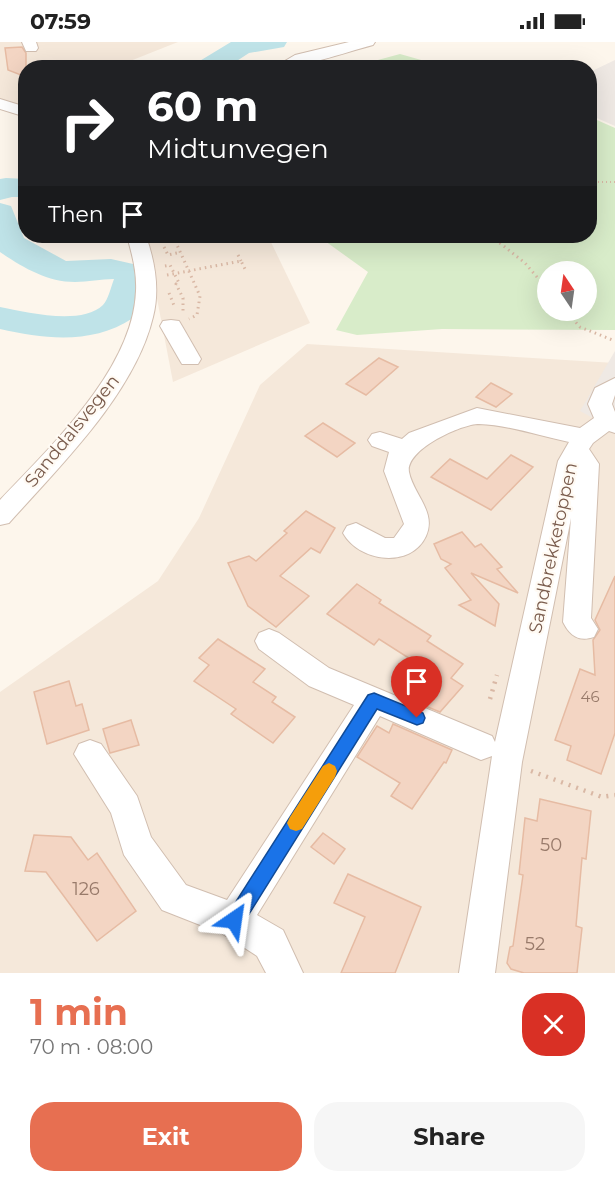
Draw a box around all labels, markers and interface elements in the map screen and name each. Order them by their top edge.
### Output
text: 07:59 [30,8,91,35]
text: 60 m [147,80,258,132]
icon: right [48,84,126,162]
text: Midtunvegen [147,132,329,165]
icon: arrive [116,198,149,231]
text: Then [48,201,104,228]
north arrow [537,261,597,321]
map controls [537,261,597,321]
street label: Sanddalsvegen [20,370,124,492]
street label: Sandbrekketoppen [524,461,582,635]
pin [391,656,442,718]
icon: arrive [400,665,433,698]
house number: 46 [580,687,600,706]
house number: 50 [540,834,562,856]
house number: 126 [72,878,100,900]
position arrow [202,888,266,952]
house number: 52 [525,933,545,955]
text: 1 min [30,990,128,1034]
button: close [522,993,585,1056]
text: 70 m · 08:00 [30,1035,153,1059]
button: Exit [30,1102,302,1171]
button: Share [314,1102,585,1171]

